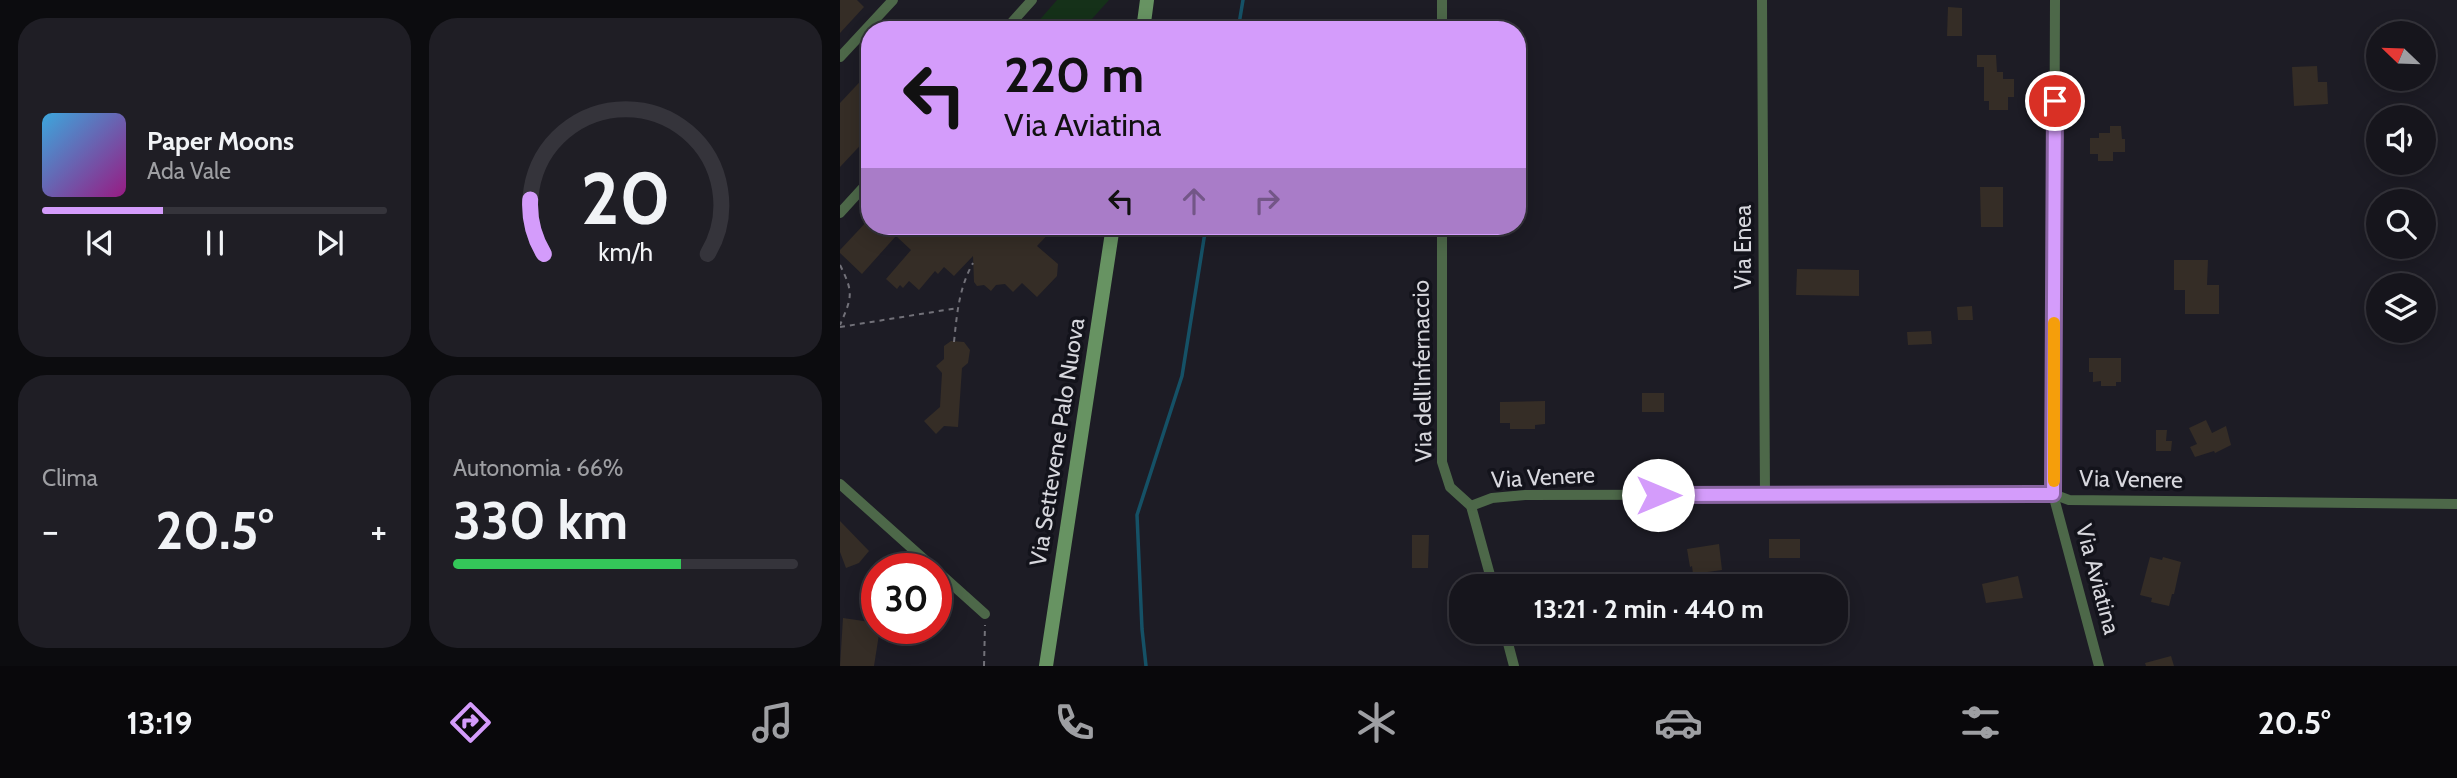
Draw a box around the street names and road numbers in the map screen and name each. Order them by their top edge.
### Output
street label: Via Enea [1729,205,1757,289]
street label: Via dell'Infernaccio [1406,280,1438,462]
street label: Via Settevene Palo Nuova [1024,316,1090,568]
street label: Via Venere [1490,460,1596,494]
street label: Via Venere [2079,464,2183,494]
street label: Via Aviatina [2070,521,2126,637]

